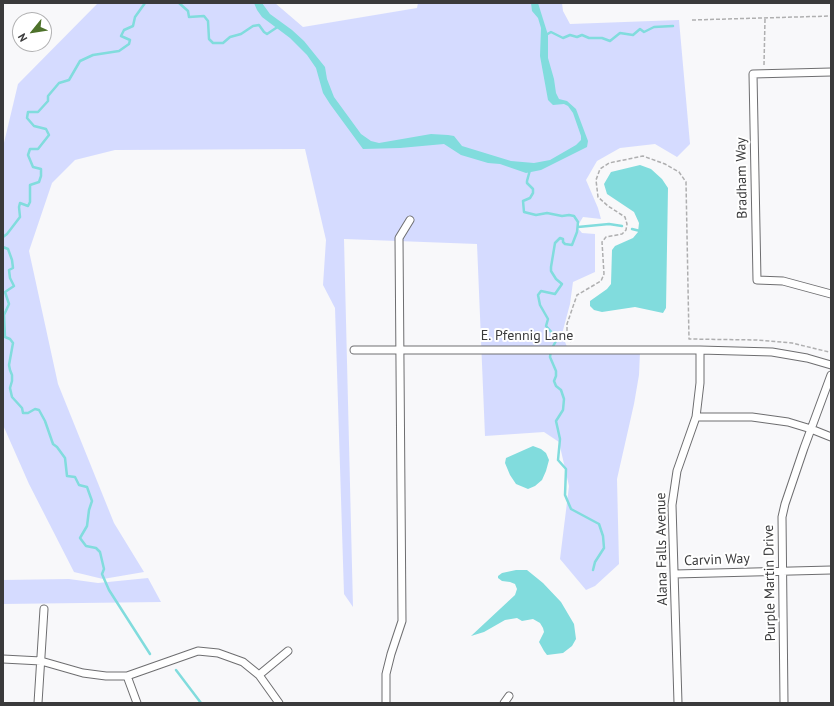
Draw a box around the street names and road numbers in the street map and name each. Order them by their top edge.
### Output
street label: Bradham Way [733,137,751,219]
street label: E. Pfennig Lane [481,328,573,344]
street label: Alana Falls Avenue [653,492,671,606]
street label: Purple Martin Drive [761,525,779,641]
street label: Carvin Way [684,550,750,570]

